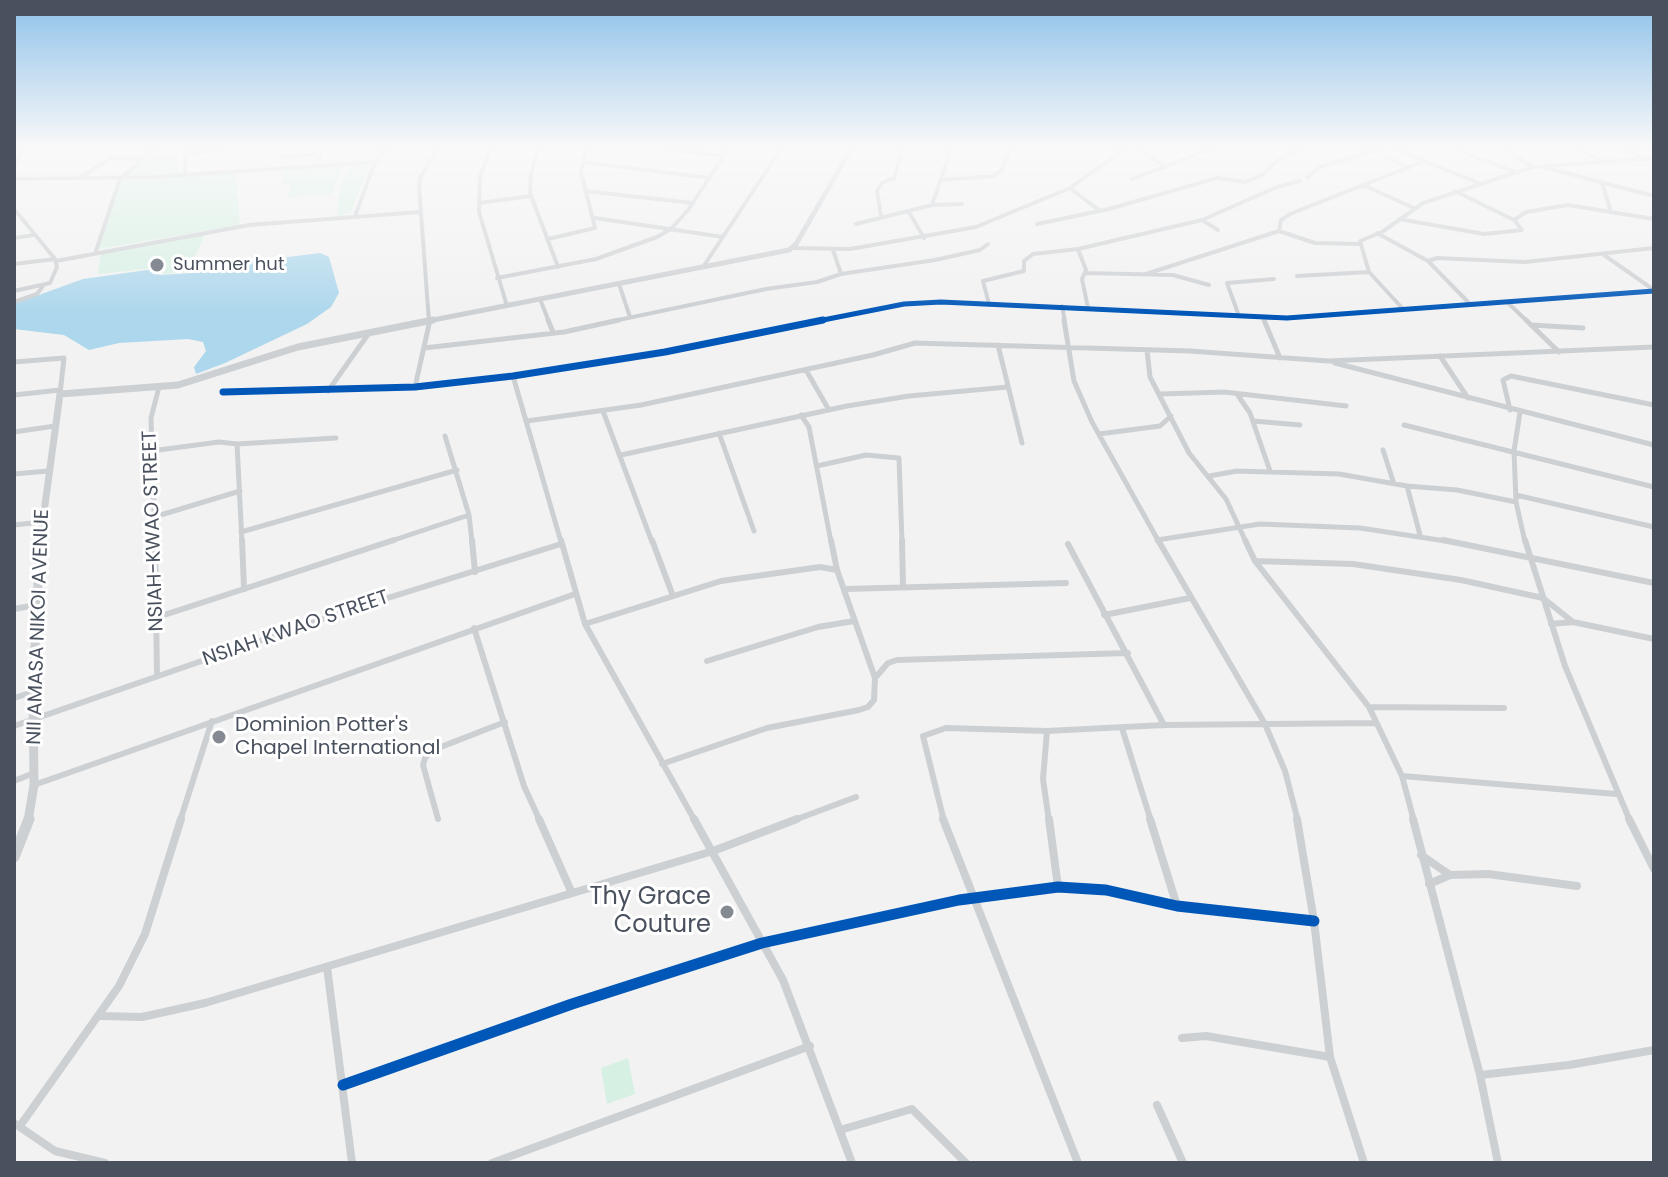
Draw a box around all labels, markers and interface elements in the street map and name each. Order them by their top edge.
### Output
place label: Summer hut [173,254,284,276]
marker: Summer hut [148,256,166,274]
street label: NSIAH-KWAO STREET [138,430,170,632]
street label: NII AMASA NIKOI AVENUE [23,509,55,745]
street label: NSIAH KWAO STREET [200,586,392,672]
place label: Dominion Potter's Chapel International [235,714,440,761]
marker: Dominion Potter's Chapel International [210,728,228,746]
place label: Thy Grace Couture [589,884,711,940]
marker: Thy Grace Couture [718,903,736,921]

